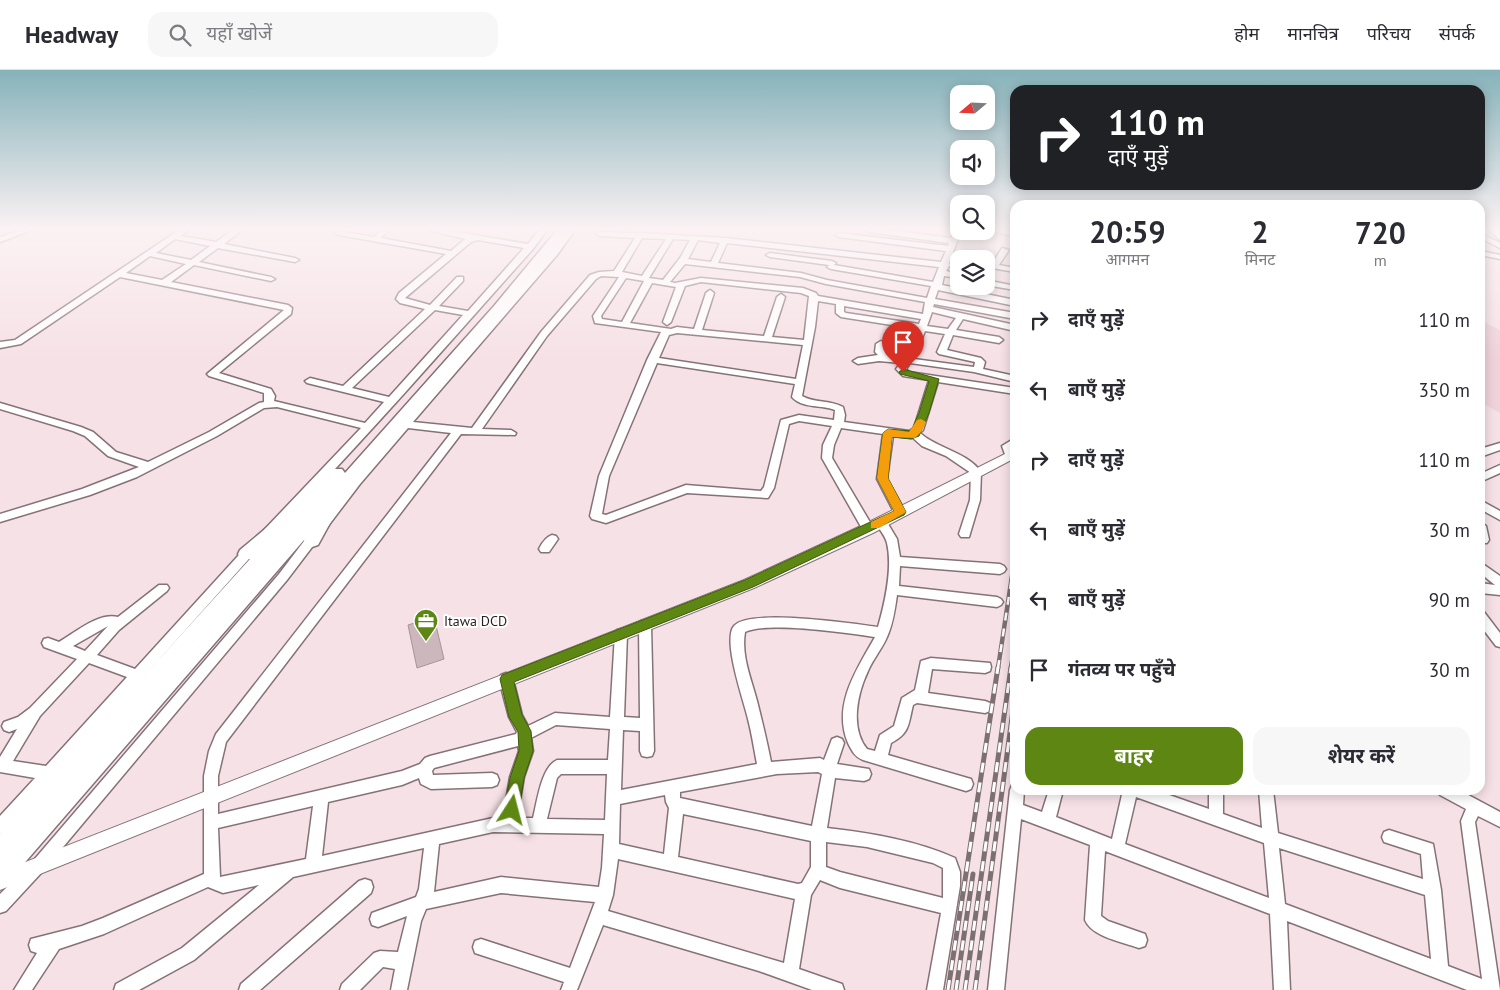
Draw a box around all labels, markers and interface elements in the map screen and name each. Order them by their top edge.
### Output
search box [148,12,498,57]
text: Headway [25,19,118,50]
icon: search [166,21,194,49]
text: यहाँ खोजें [206,21,272,45]
text: होम [1234,22,1259,45]
text: मानचित्र [1287,22,1339,45]
text: परिचय [1367,22,1411,45]
text: संपर्क [1439,22,1475,45]
north arrow [950,85,995,130]
map controls [950,85,995,295]
text: 110 m [1108,99,1205,145]
icon: right [1025,105,1090,170]
button: sound [950,140,995,185]
text: दाएँ मुड़ें [1108,143,1168,171]
button: search [950,195,995,240]
text: 20:59 [1089,212,1165,251]
text: 2 [1252,212,1269,251]
text: 720 [1355,213,1406,252]
text: आगमन [1105,249,1149,269]
text: मिनट [1245,249,1275,269]
button: layers [950,250,995,295]
text: m [1374,250,1387,270]
icon: right [1025,306,1053,334]
text: दाएँ मुड़ें [1068,307,1124,331]
text: 110 m [1418,308,1470,332]
pin [882,321,924,372]
icon: arrive [889,328,917,356]
icon: left [1025,376,1053,404]
text: बाएँ मुड़ें [1068,377,1125,401]
text: 350 m [1418,378,1470,402]
icon: right [1025,446,1053,474]
text: दाएँ मुड़ें [1068,447,1124,471]
text: 110 m [1418,448,1470,472]
icon: left [1025,516,1053,544]
text: बाएँ मुड़ें [1068,517,1125,541]
text: 30 m [1429,518,1470,542]
icon: left [1025,586,1053,614]
text: बाएँ मुड़ें [1068,587,1125,611]
text: 90 m [1429,588,1470,612]
office icon: Itawa DCD [413,608,439,642]
place label: Itawa DCD [444,612,507,630]
icon: arrive [1025,656,1053,684]
text: गंतव्य पर पहुँचे [1068,657,1175,681]
text: 30 m [1429,658,1470,682]
button: बाहर [1025,727,1243,785]
button: शेयर करें [1253,727,1470,785]
position arrow [485,783,537,835]

